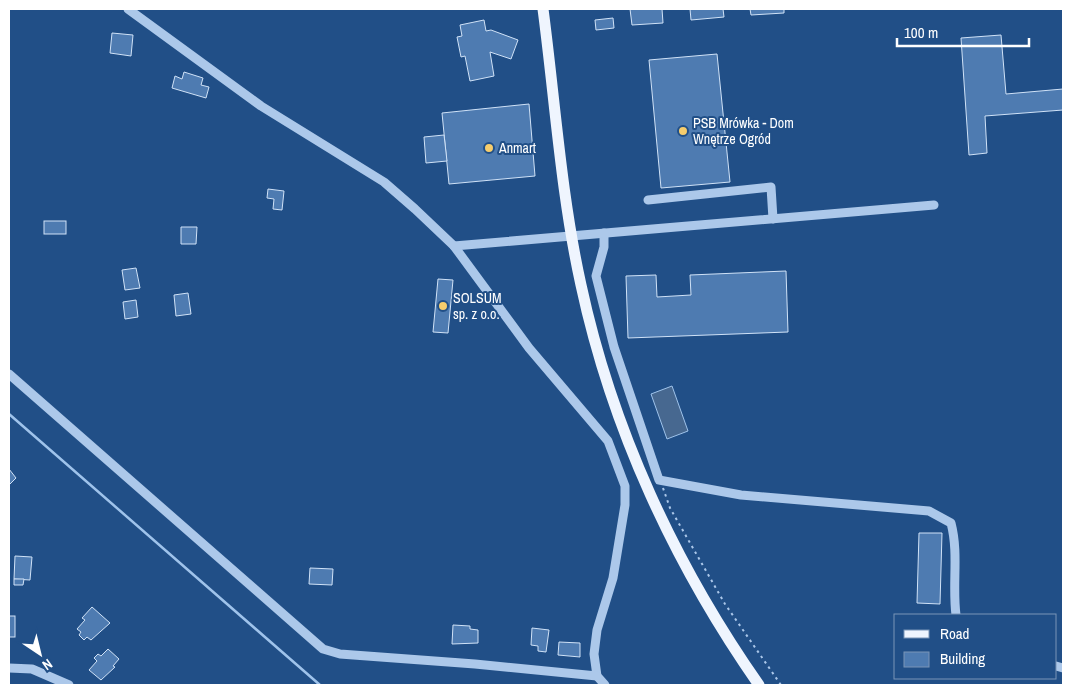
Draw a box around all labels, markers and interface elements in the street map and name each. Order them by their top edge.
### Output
scale bar [897,15,1030,47]
text: 100 m [904,22,938,43]
place label: PSB Mrówka - Dom Wnętrze Ogród [693,114,794,148]
marker: PSB Mrówka - Dom Wnętrze Ogród [677,125,689,137]
place label: Anmart [498,139,536,157]
marker: Anmart [483,142,495,154]
place label: SOLSUM sp. z o.o. [453,289,501,323]
marker: SOLSUM sp. z o.o. [437,300,449,312]
legend [894,614,1057,679]
text: Road [940,623,969,644]
north arrow [15,629,65,679]
text: Building [940,648,985,669]
text: N [39,655,56,674]

